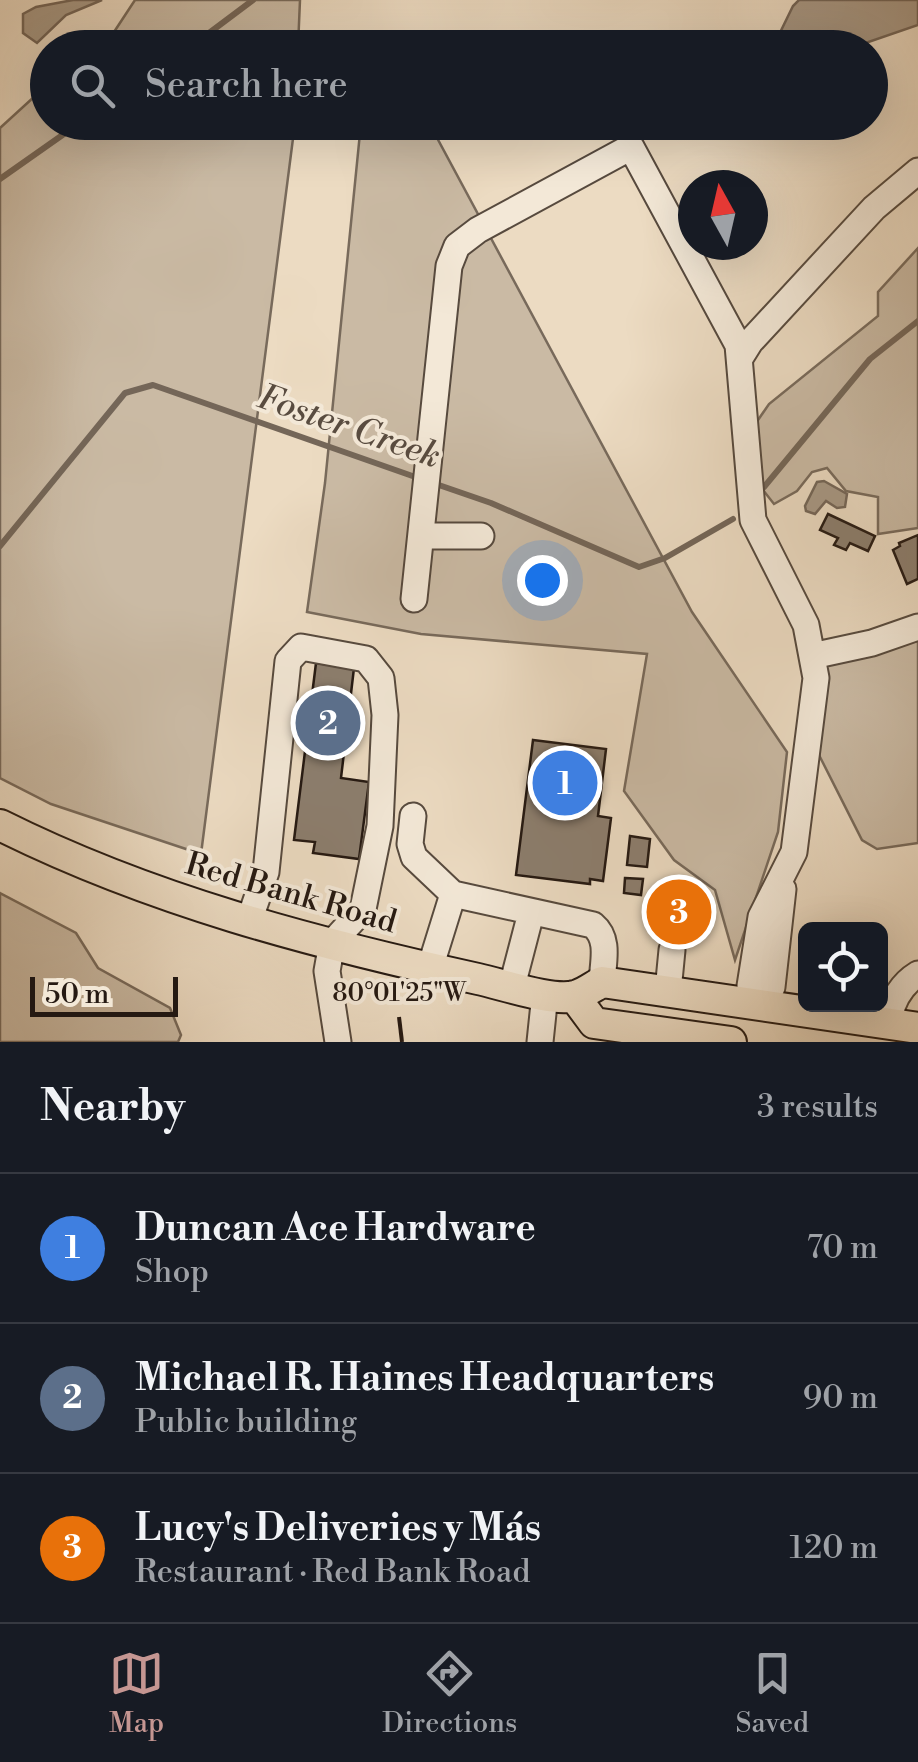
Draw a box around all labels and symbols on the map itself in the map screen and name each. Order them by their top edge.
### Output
north arrow [678,170,768,260]
water label: Foster Creek [252,376,446,478]
your location [517,555,568,606]
pin: 2 [296,686,360,760]
pin: 1 [532,746,598,820]
street label: Red Bank Road [181,844,401,942]
pin: 3 [646,874,712,950]
scale bar [30,972,178,1016]
text: 80°01'25"W [332,978,467,1009]

